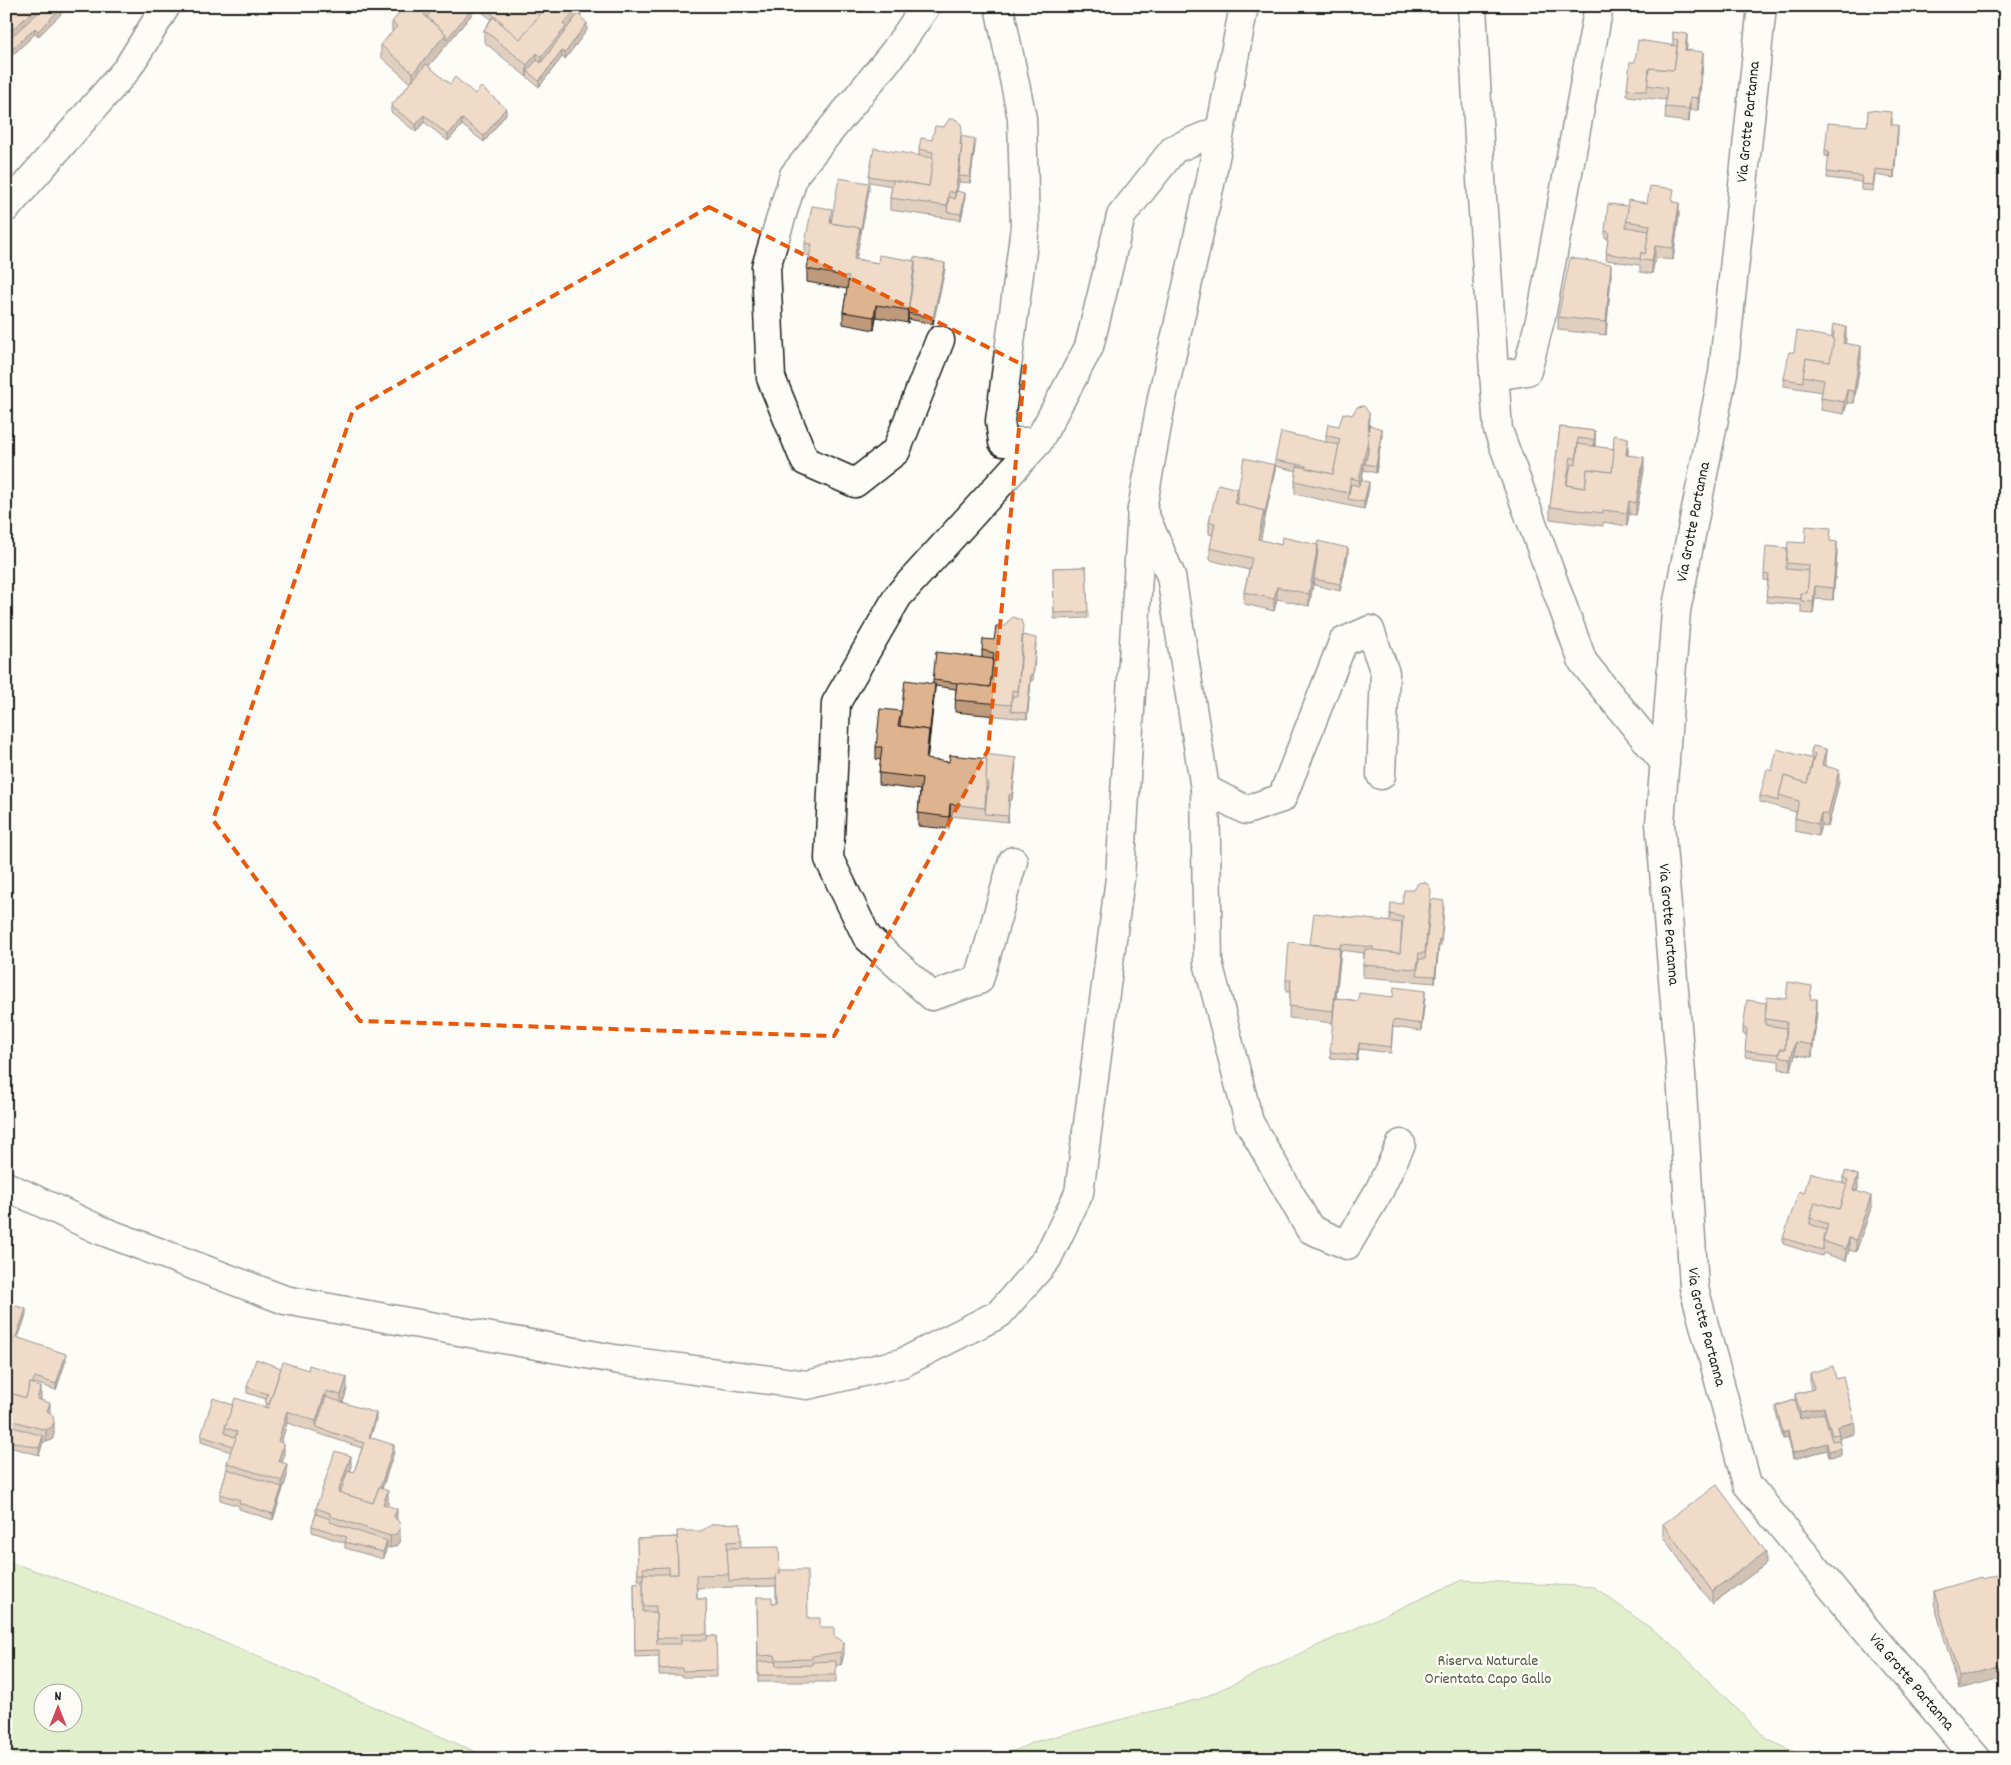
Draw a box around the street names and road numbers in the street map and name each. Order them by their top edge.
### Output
street label: Via Grotte Partanna [1731,60,1767,184]
street label: Via Grotte Partanna [1671,460,1717,584]
street label: Via Grotte Partanna [1652,863,1685,987]
street label: Via Grotte Partanna [1681,1267,1732,1389]
street label: Via Grotte Partanna [1863,1628,1960,1736]

